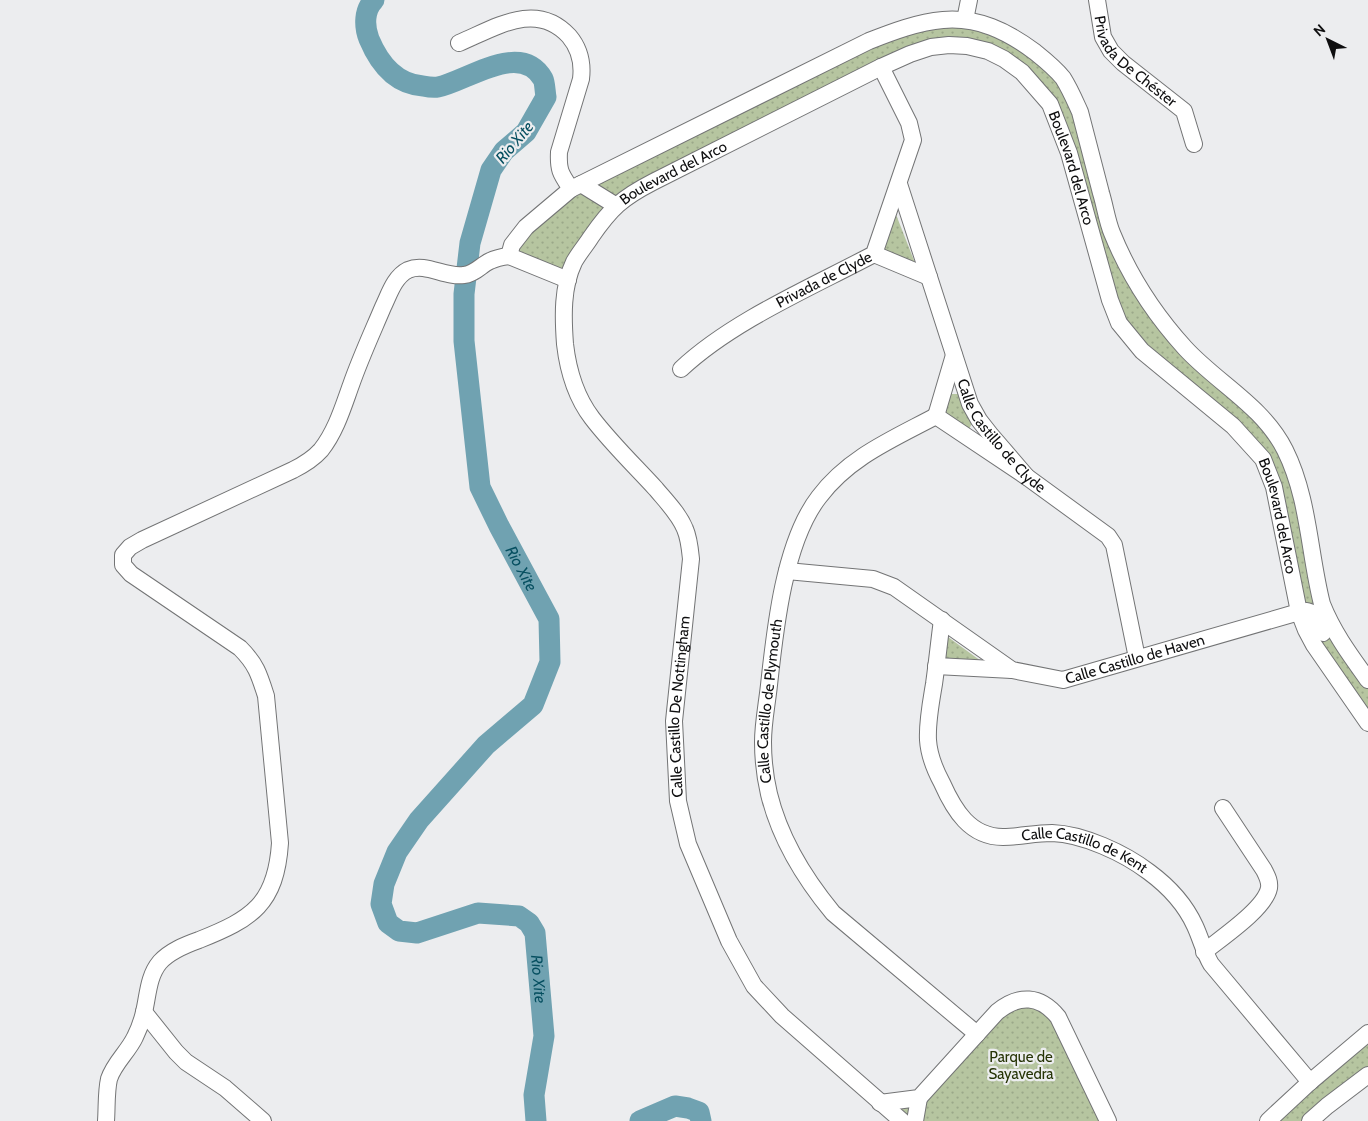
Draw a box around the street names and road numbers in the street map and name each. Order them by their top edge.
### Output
street label: Privada De Chéster [1091,14,1180,111]
street label: Boulevard del Arco [1045,109,1098,227]
street label: Boulevard del Arco [616,137,730,209]
street label: Privada de Clyde [773,248,875,312]
street label: Calle Castillo de Clyde [953,377,1049,497]
street label: Boulevard del Arco [1255,455,1300,575]
street label: Calle Castillo De Nottingham [665,615,694,798]
street label: Calle Castillo de Plymouth [754,618,786,785]
street label: Calle Castillo de Haven [1063,631,1207,688]
street label: Calle Castillo de Kent [1020,824,1151,877]

